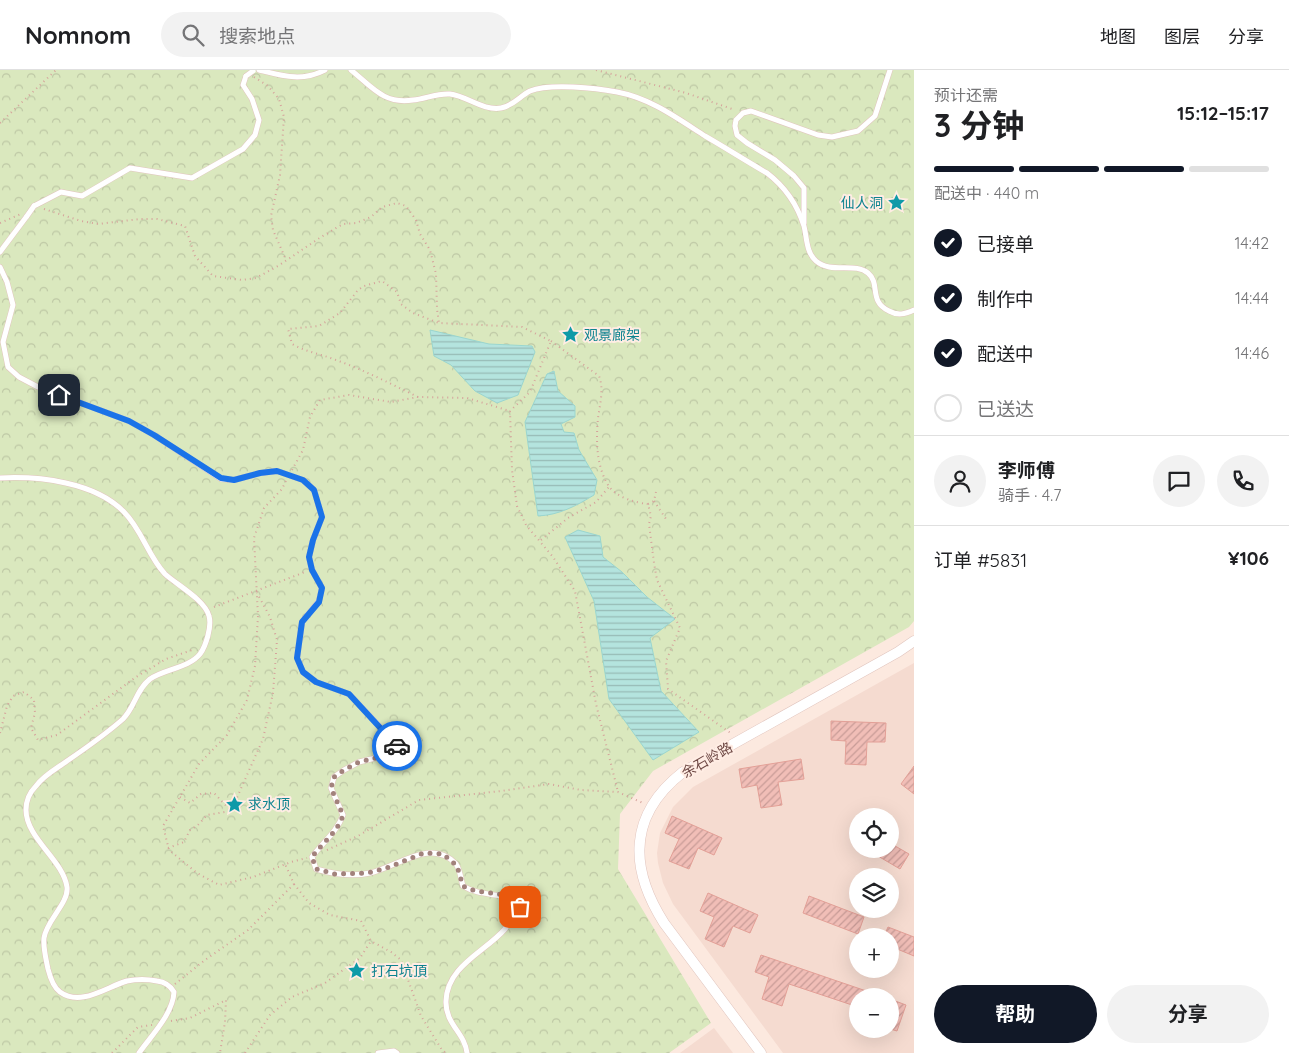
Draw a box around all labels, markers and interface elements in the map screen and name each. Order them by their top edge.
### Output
search box [161,12,511,57]
text: Nomnom [25,20,131,50]
icon: search [179,21,207,49]
text: 搜索地点 [219,24,295,48]
text: 地图 [1100,25,1136,48]
text: 图层 [1164,25,1200,48]
text: 分享 [1228,25,1264,48]
text: 预计还需 [934,85,998,105]
text: 15:12–15:17 [1177,101,1269,125]
text: 3 分钟 [934,105,1024,145]
text: 配送中 · 440 m [934,183,1039,203]
place icon: 仙人洞 [887,193,907,213]
place label: 仙人洞 [841,194,883,212]
icon: check [934,229,962,257]
text: 已接单 [977,232,1034,256]
text: 14:42 [1235,233,1269,253]
icon: check [934,284,962,312]
text: 制作中 [977,287,1034,311]
text: 14:44 [1235,288,1269,308]
place icon: 观景廊架 [560,325,580,345]
place label: 观景廊架 [584,326,640,344]
icon: check [934,339,962,367]
text: 配送中 [977,342,1034,366]
text: 14:46 [1235,343,1269,363]
pin [38,374,80,416]
icon: home [45,381,73,409]
text: 已送达 [977,397,1034,421]
button: person [934,455,986,507]
button: chat [1153,455,1205,507]
button: phone [1217,455,1269,507]
text: 李师傅 [998,458,1055,482]
text: 骑手 · 4.7 [998,485,1061,505]
text: ¥106 [1228,546,1269,570]
text: 订单 #5831 [934,548,1027,572]
courier [372,721,422,771]
icon: car [383,732,411,760]
street label: 余石岭路 [678,738,736,782]
place icon: 求水顶 [224,794,244,814]
place label: 求水顶 [248,795,290,813]
map controls [849,808,899,1038]
button: locate [849,808,899,858]
button: layers [849,868,899,918]
pin [499,886,541,928]
icon: bag [506,893,534,921]
button: + [849,928,899,978]
place icon: 打石坑頂 [347,961,367,981]
place label: 打石坑頂 [371,962,427,980]
button: 帮助 [934,985,1097,1043]
button: 分享 [1107,985,1269,1043]
button: − [849,988,899,1038]

